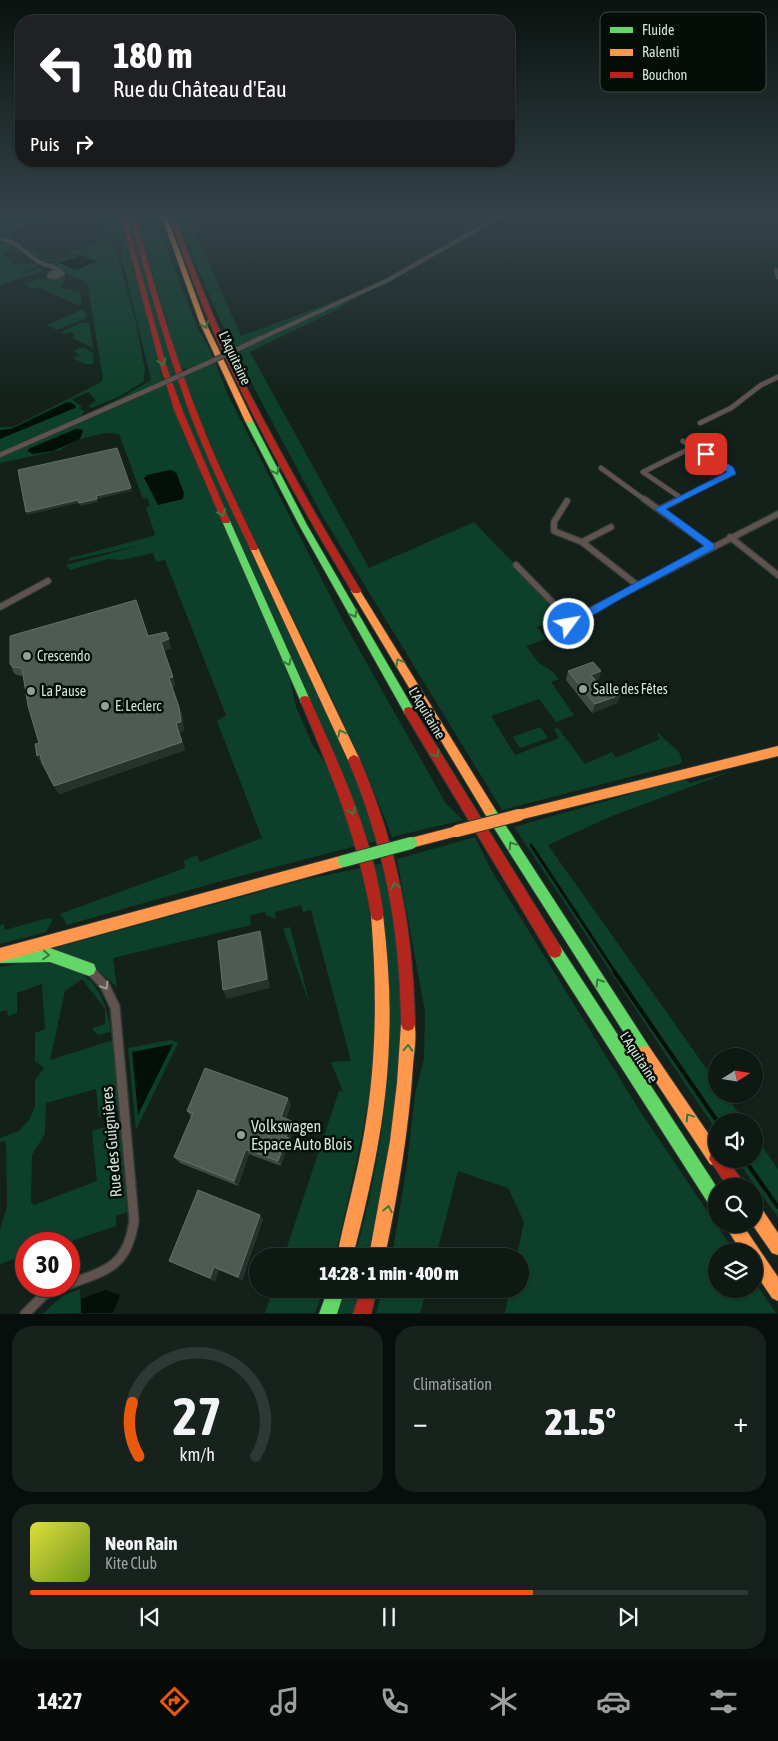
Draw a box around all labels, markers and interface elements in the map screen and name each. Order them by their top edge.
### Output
legend [600,12,766,92]
text: Fluide [642,22,674,38]
icon: left [30,35,95,100]
text: 180 m [113,35,192,75]
text: Ralenti [642,44,679,60]
text: Bouchon [642,67,687,83]
text: Rue du Château d'Eau [113,76,287,102]
icon: right [70,130,98,158]
text: Puis [30,133,60,155]
one-way arrow [199,320,209,329]
street label: L'Aquitaine [216,329,254,387]
one-way arrow [157,358,167,366]
pin [685,433,727,475]
icon: arrive [692,440,720,468]
one-way arrow [270,466,280,475]
one-way arrow [216,508,227,517]
position arrow [542,597,594,649]
one-way arrow [347,609,357,618]
place label: Crescendo [37,648,90,664]
marker: Crescendo [21,650,33,662]
one-way arrow [281,657,292,666]
one-way arrow [395,658,405,667]
place label: Salle des Fêtes [593,681,668,697]
place label: La Pause [41,683,86,699]
marker: Salle des Fêtes [577,683,589,695]
street label: L'Aquitaine [405,684,449,742]
marker: La Pause [25,685,37,697]
place label: E. Leclerc [115,698,162,714]
marker: E. Leclerc [99,700,111,712]
one-way arrow [337,729,348,738]
one-way arrow [429,749,439,758]
one-way arrow [346,806,356,815]
one-way arrow [508,841,518,850]
one-way arrow [391,882,401,890]
one-way arrow [42,950,50,961]
one-way arrow [596,978,606,987]
one-way arrow [99,980,108,990]
street label: L'Aquitaine [617,1029,661,1085]
one-way arrow [403,1043,414,1051]
north arrow [708,1048,762,1102]
map controls [708,1048,763,1298]
street label: Rue des Guignières [97,1086,126,1198]
button: sound [708,1113,763,1168]
one-way arrow [686,1114,695,1123]
place label: Volkswagen Espace Auto Blois [251,1117,352,1154]
marker: Volkswagen Espace Auto Blois [235,1129,247,1141]
button: search [708,1178,763,1233]
one-way arrow [382,1204,393,1213]
speed limit sign: 30 [15,1232,80,1297]
button: layers [708,1243,763,1298]
text: 14:28 · 1 min · 400 m [319,1262,459,1284]
text: Climatisation [413,1375,492,1393]
text: 27 [173,1386,222,1446]
text: 21.5° [545,1400,616,1443]
text: − [413,1406,428,1438]
text: + [733,1406,748,1438]
text: km/h [180,1444,215,1465]
text: Neon Rain [105,1532,177,1554]
text: Kite Club [105,1554,157,1572]
icon: previous [136,1603,164,1631]
icon: pause [375,1603,403,1631]
icon: next [614,1603,642,1631]
icon: directions [157,1684,192,1719]
icon: music [267,1684,302,1719]
icon: phone [377,1684,412,1719]
icon: climate [486,1684,521,1719]
icon: car [596,1684,631,1719]
icon: filters [706,1684,741,1719]
text: 14:27 [37,1688,83,1714]

